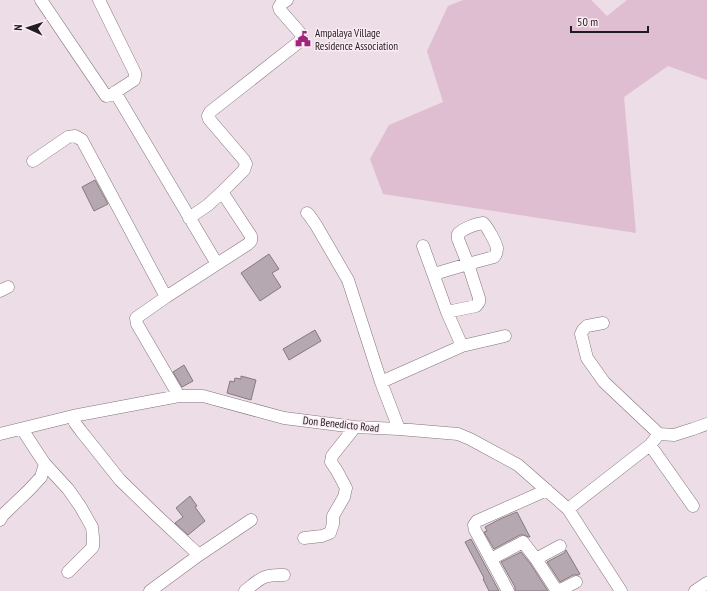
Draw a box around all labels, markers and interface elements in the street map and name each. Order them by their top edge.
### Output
north arrow [8,8,48,48]
scale bar [571,8,648,34]
text: 50 m [577,14,598,29]
text: N [11,24,25,31]
place label: Ampalaya Village Residence Association [315,26,398,53]
public building icon: Ampalaya Village Residence Association [294,30,312,48]
street label: Don Benedicto Road [302,413,380,435]

